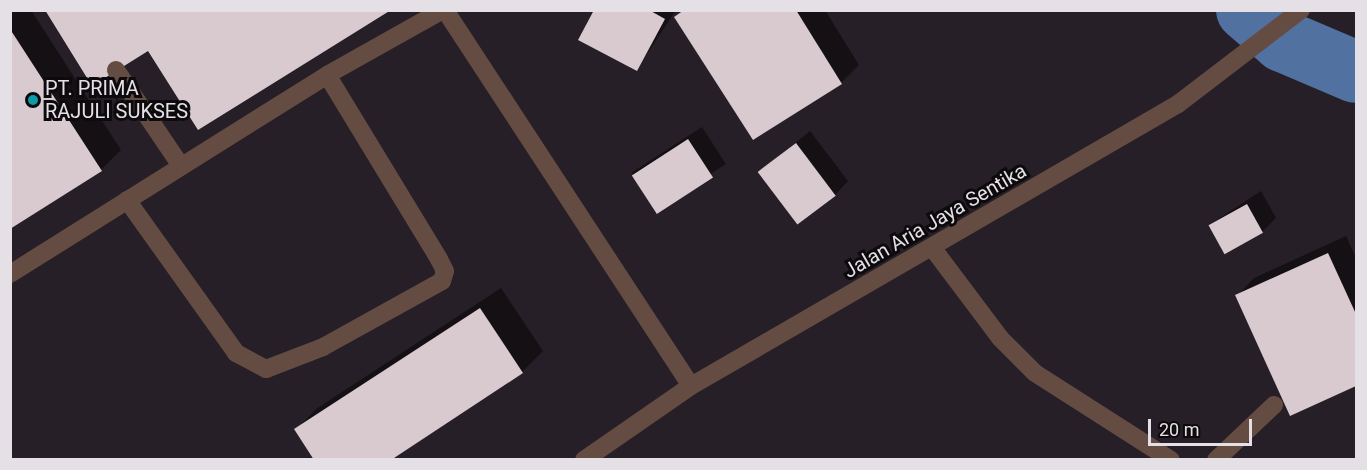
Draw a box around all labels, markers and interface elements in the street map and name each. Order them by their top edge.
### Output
place label: PT. PRIMA RAJULI SUKSES [45,77,188,124]
marker: PT. PRIMA RAJULI SUKSES [26,93,40,107]
street label: Jalan Aria Jaya Sentika [839,159,1031,283]
scale bar [1151,407,1254,445]
text: 20 m [1159,419,1199,440]

